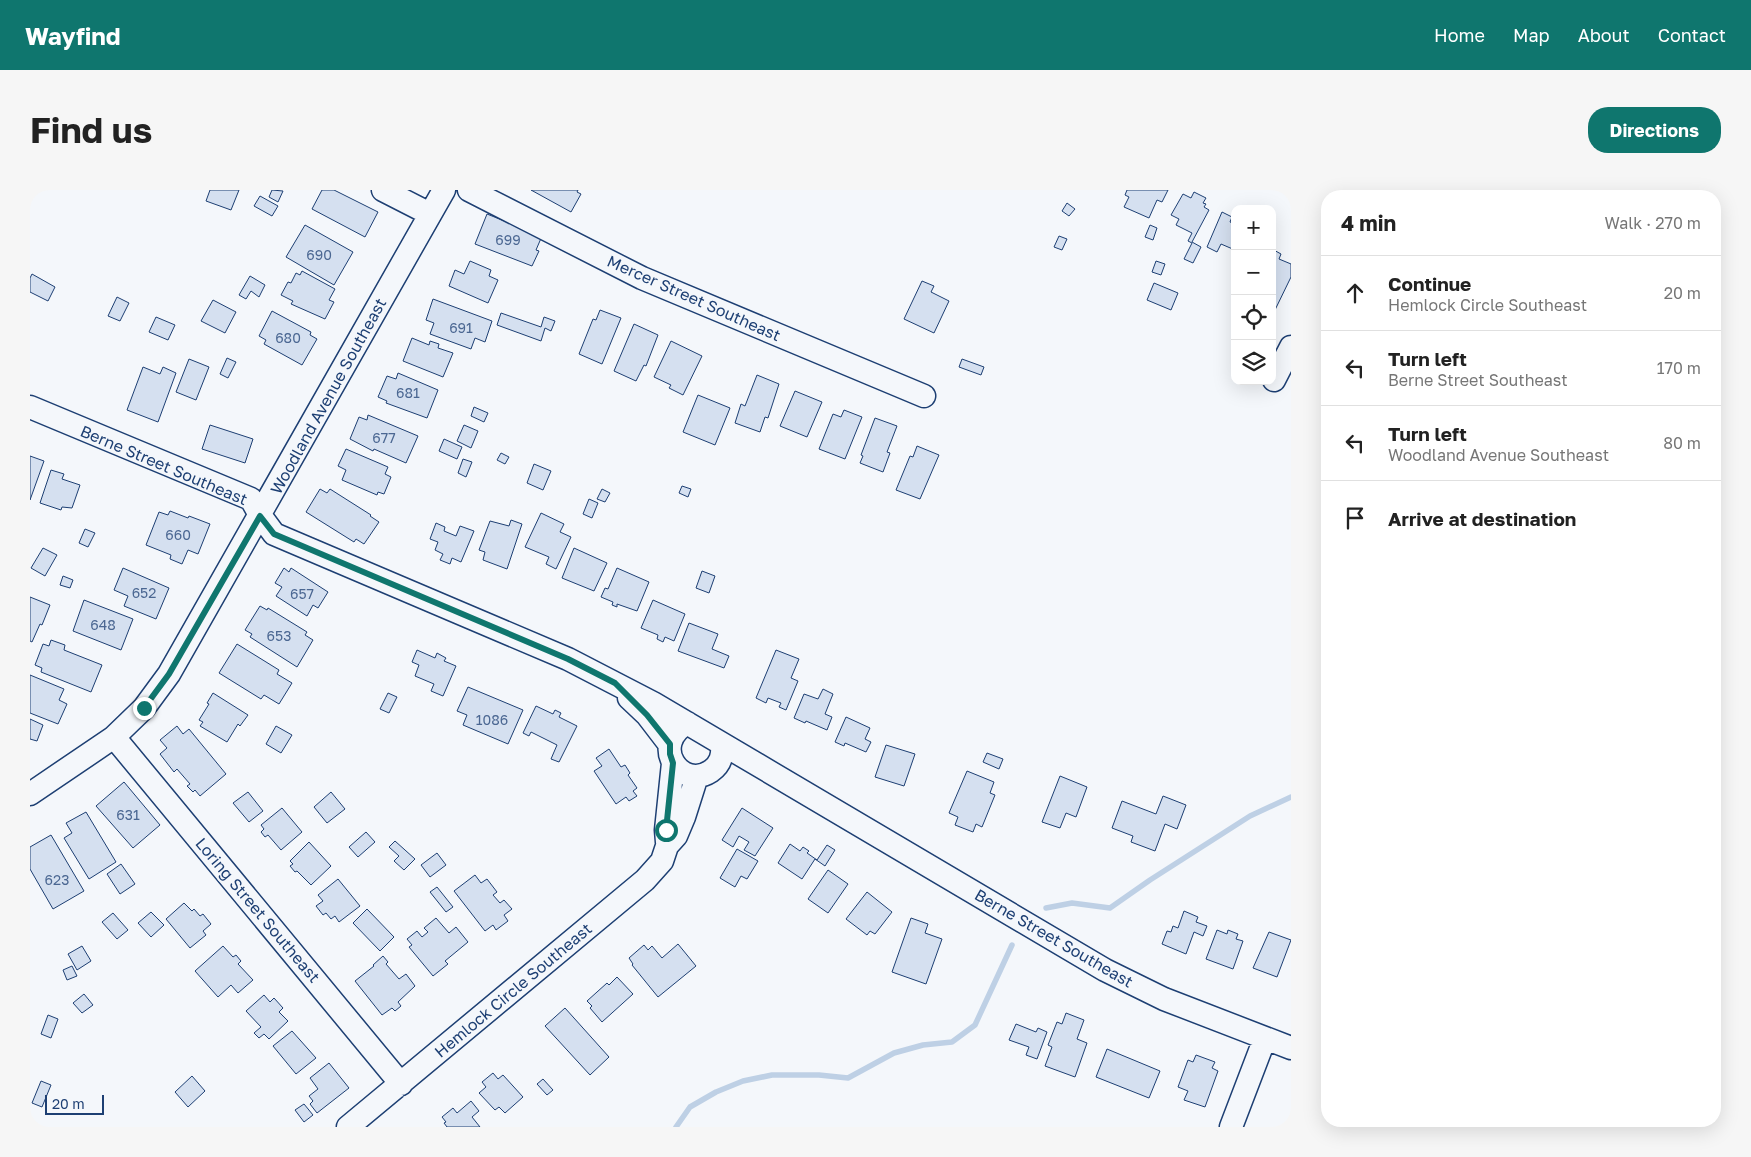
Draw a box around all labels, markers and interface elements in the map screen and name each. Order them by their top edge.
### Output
text: Wayfind [25,21,121,50]
text: Home [1434,24,1485,46]
text: Map [1513,24,1550,46]
text: About [1578,24,1630,46]
text: Contact [1658,24,1726,46]
button: Directions [1588,107,1721,153]
text: Find us [30,109,152,151]
map controls [1231,205,1276,385]
button: + [1231,205,1276,250]
text: 4 min [1341,210,1396,236]
text: Walk · 270 m [1604,213,1701,233]
house number: 699 [495,231,521,248]
house number: 690 [306,246,332,263]
button: − [1231,250,1276,295]
street label: Mercer Street Southeast [604,251,784,345]
text: Continue [1388,272,1471,295]
icon: ahead [1341,279,1369,307]
text: 20 m [1664,283,1701,303]
street label: Woodland Avenue Southeast [266,294,390,498]
button: locate [1231,295,1276,340]
text: Hemlock Circle Southeast [1388,295,1587,315]
house number: 691 [449,319,473,336]
house number: 680 [275,329,301,346]
button: layers [1231,340,1276,385]
text: Turn left [1388,347,1467,370]
icon: left [1341,354,1369,382]
text: 170 m [1657,358,1701,378]
text: Berne Street Southeast [1388,370,1568,390]
house number: 681 [396,384,420,401]
street label: Berne Street Southeast [77,421,251,509]
text: Turn left [1388,422,1467,445]
house number: 677 [372,429,396,446]
icon: left [1341,429,1369,457]
text: 80 m [1663,433,1701,453]
text: Woodland Avenue Southeast [1388,445,1609,465]
icon: arrive [1341,504,1369,532]
text: Arrive at destination [1388,507,1576,530]
house number: 660 [165,526,191,543]
house number: 652 [132,584,156,601]
house number: 657 [290,585,314,602]
house number: 648 [90,616,116,633]
house number: 653 [267,627,291,644]
route end [133,697,156,720]
house number: 1086 [476,711,508,728]
house number: 631 [116,806,140,823]
route start [655,819,678,842]
street label: Loring Street Southeast [191,833,325,987]
house number: 623 [45,871,69,888]
street label: Berne Street Southeast [971,884,1137,992]
street label: Hemlock Circle Southeast [430,918,596,1062]
scale bar [45,1092,104,1115]
text: 20 m [52,1095,85,1112]

